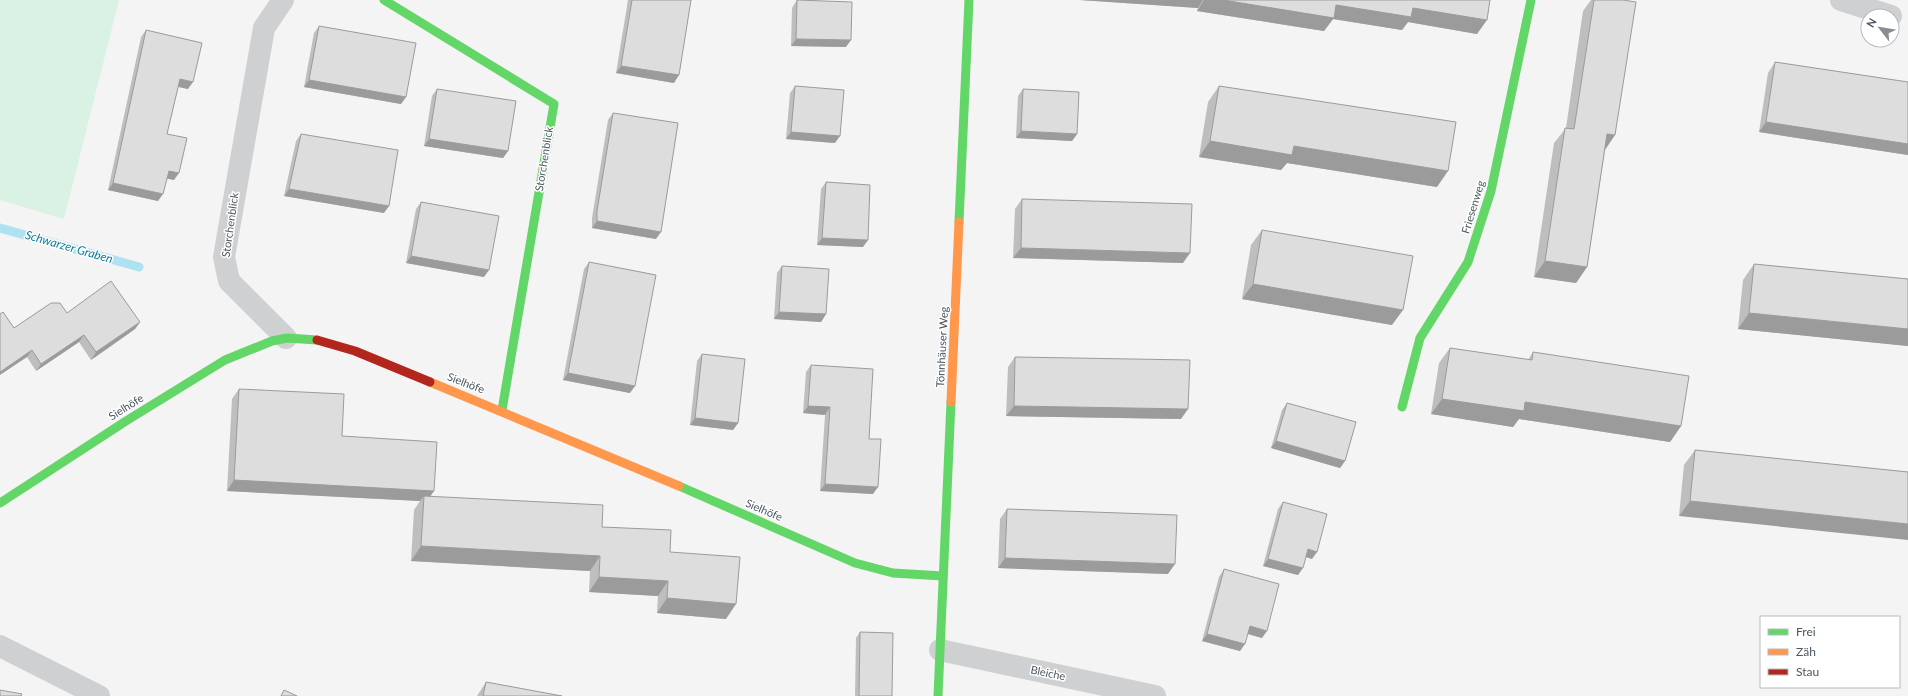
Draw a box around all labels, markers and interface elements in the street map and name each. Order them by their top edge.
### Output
north arrow [1860,8,1900,48]
text: N [1863,16,1879,30]
street label: Storchenblick [532,125,555,192]
street label: Friesenweg [1458,178,1487,235]
street label: Storchenblick [219,191,241,258]
water label: Schwarzer Graben [24,227,115,266]
street label: Tönnhäuser Weg [933,306,950,388]
street label: Sielhöfe [446,370,487,396]
street label: Sielhöfe [106,391,146,422]
street label: Sielhöfe [744,496,785,523]
legend [1760,616,1900,688]
text: Frei [1796,624,1816,639]
text: Zäh [1796,644,1816,659]
street label: Bleiche [1030,662,1067,683]
text: Stau [1796,664,1819,679]

